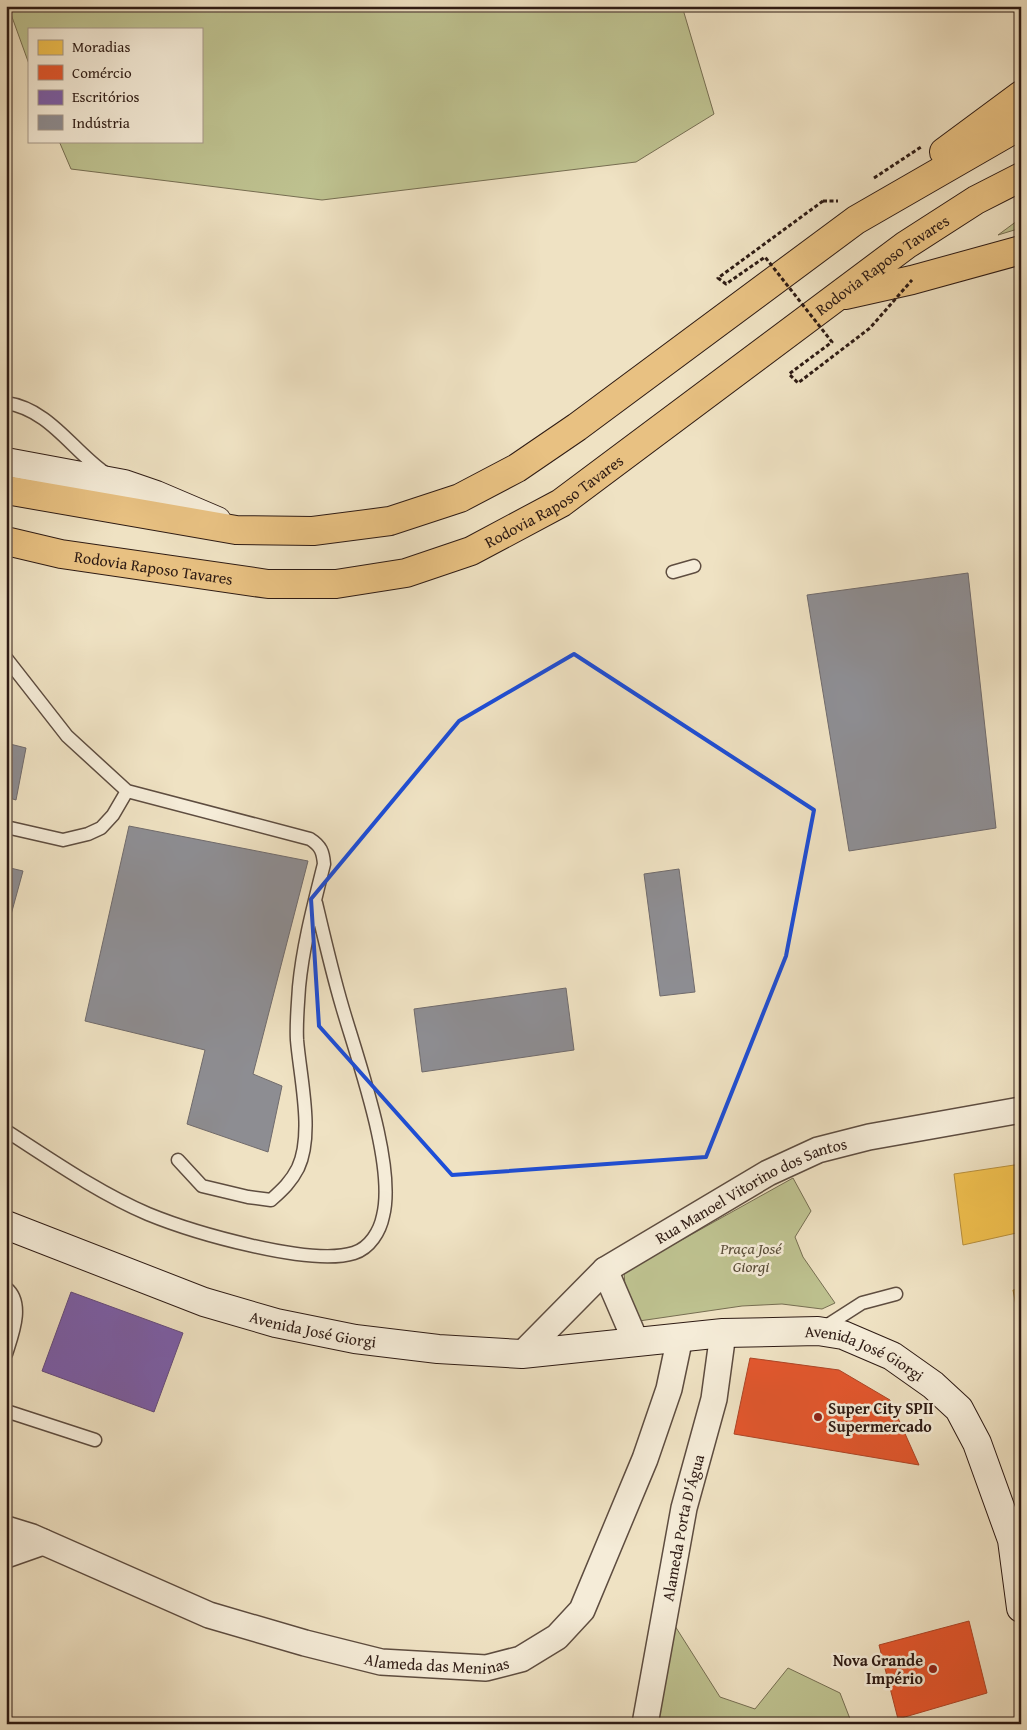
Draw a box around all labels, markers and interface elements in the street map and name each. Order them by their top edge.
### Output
legend [28,28,202,142]
text: Moradias [72,36,130,57]
text: Comércio [72,62,132,83]
text: Escritórios [72,86,140,107]
text: Indústria [72,112,130,133]
street label: Rodovia Raposo Tavares [810,208,954,321]
street label: Rodovia Raposo Tavares [480,449,628,554]
street label: Rodovia Raposo Tavares [73,544,234,591]
street label: Rua Manoel Vitorino dos Santos [650,1131,849,1250]
park label: Praça José Giorgi [719,1236,782,1278]
street label: Avenida José Giorgi [247,1304,378,1354]
street label: Avenida José Giorgi [804,1319,929,1387]
place label: Super City SPII Supermercado [828,1396,934,1438]
marker: Super City SPII Supermercado [812,1411,824,1423]
street label: Alameda Porta D'Água [655,1451,710,1603]
street label: Alameda das Meninas [362,1646,512,1680]
place label: Nova Grande Império [833,1648,923,1690]
marker: Nova Grande Império [927,1663,939,1675]

